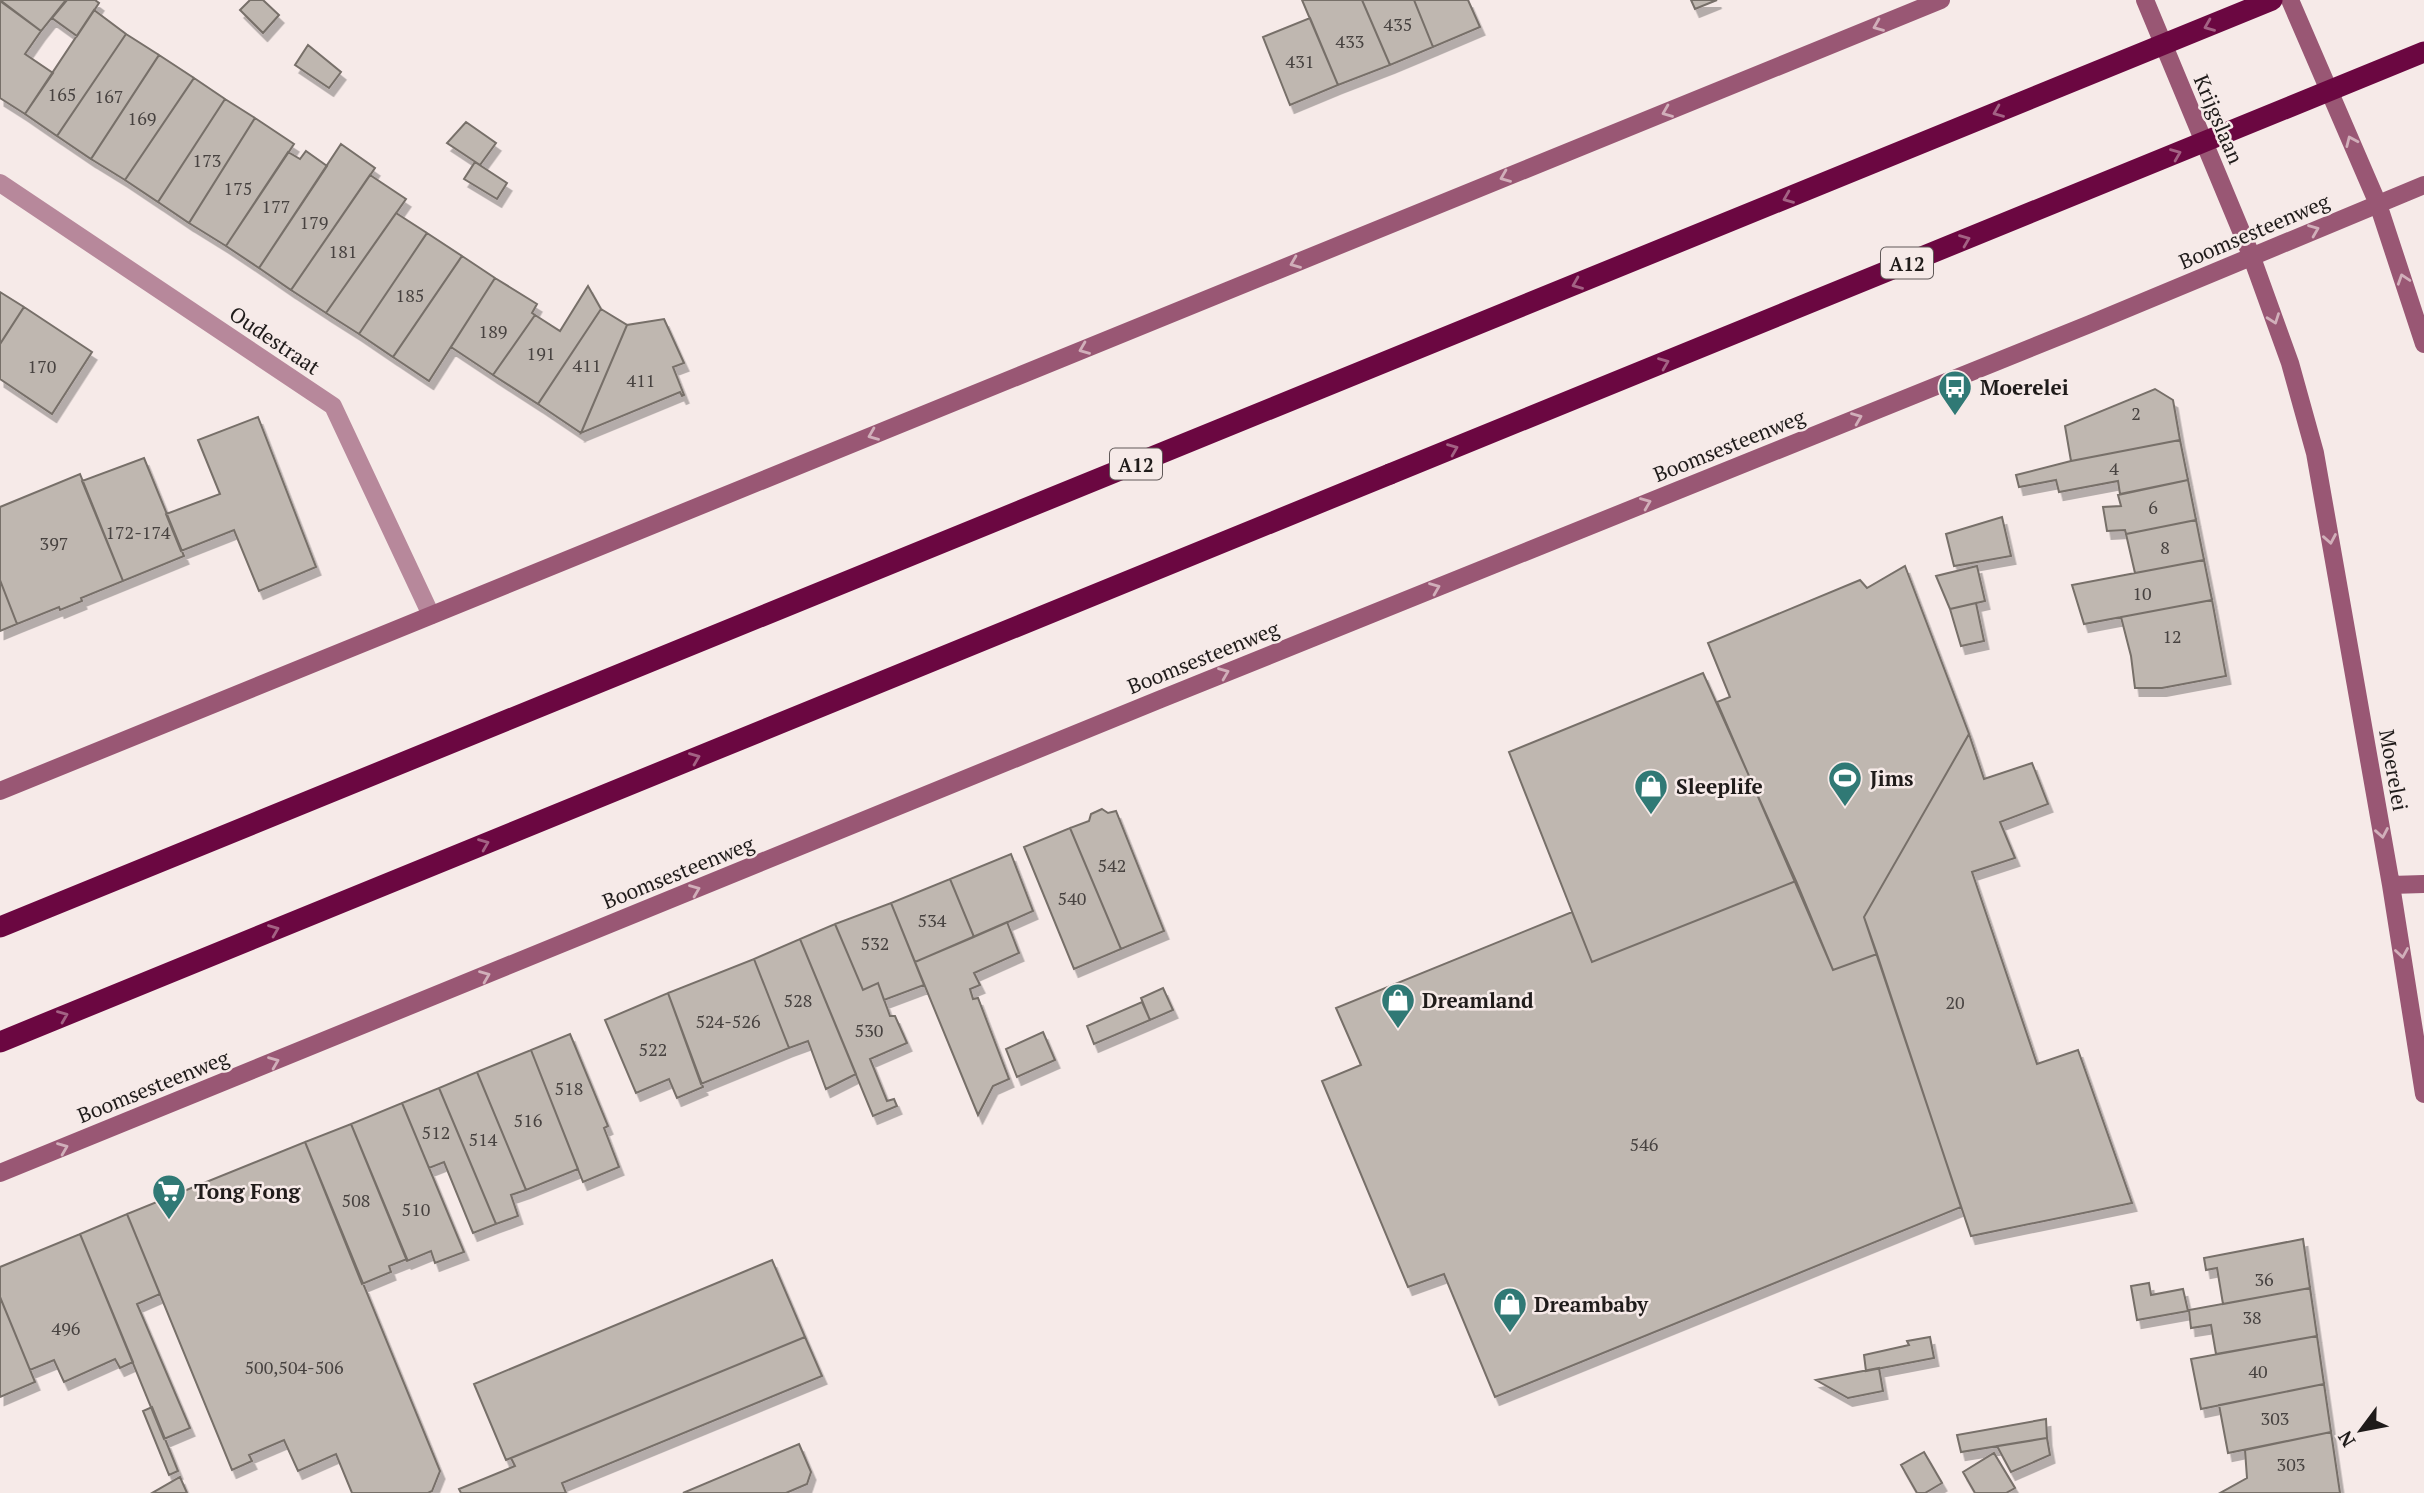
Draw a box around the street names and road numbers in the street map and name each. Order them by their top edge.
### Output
street label: Krijgslaan [2188,70,2250,168]
street label: Boomsesteenweg [2174,186,2334,275]
road number: A12 [1881,247,1933,278]
street label: Oudestraat [224,299,326,381]
street label: Boomsesteenweg [1649,401,1810,488]
road number: A12 [1110,449,1162,480]
street label: Boomsesteenweg [1123,613,1284,700]
street label: Moerelei [2373,727,2415,813]
street label: Boomsesteenweg [598,828,759,915]
street label: Boomsesteenweg [73,1042,234,1129]

